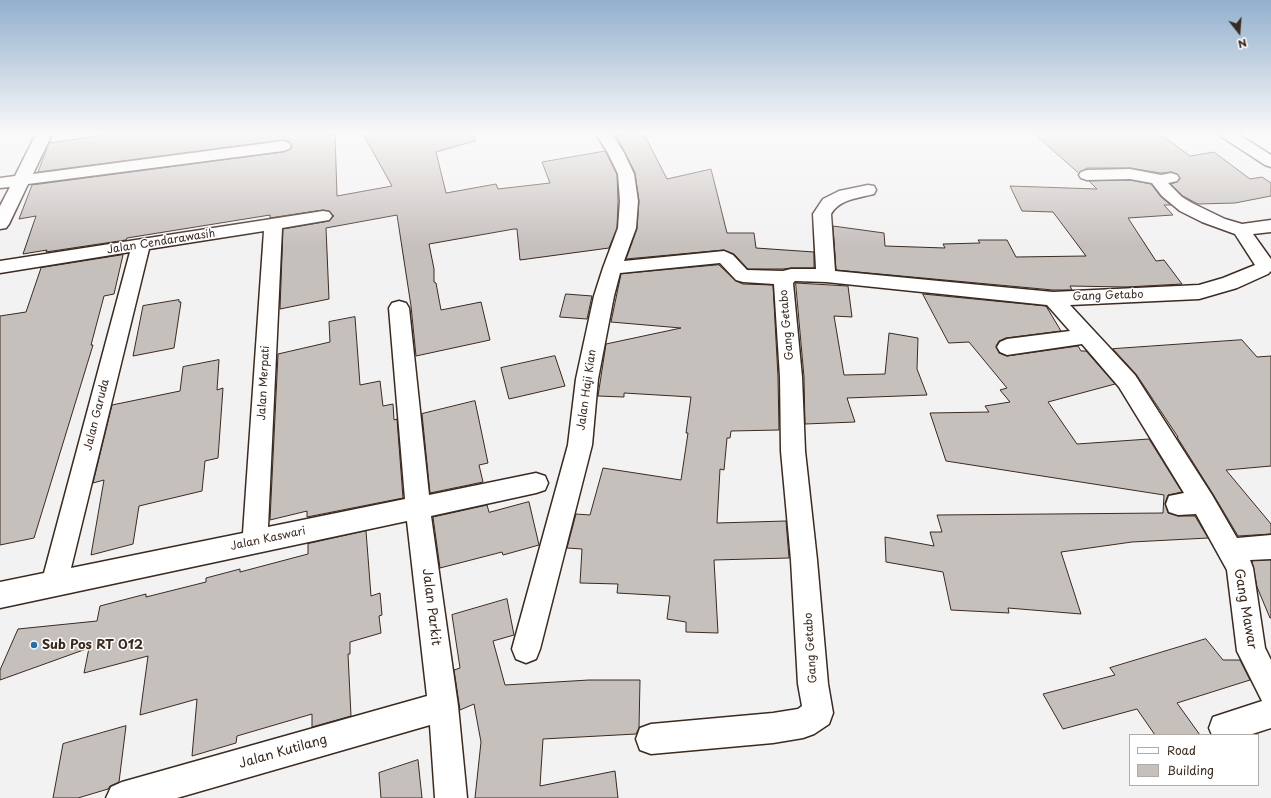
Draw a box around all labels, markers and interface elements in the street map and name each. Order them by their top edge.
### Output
north arrow [1219,12,1259,52]
text: N [1236,35,1249,53]
street label: Jalan Cendarawasih [106,227,216,257]
street label: Gang Getabo [1072,288,1144,304]
street label: Gang Getabo [777,289,797,361]
street label: Jalan Merpati [255,345,273,421]
street label: Jalan Haji Kian [575,349,599,431]
street label: Jalan Garuda [82,378,112,452]
street label: Jalan Kaswari [229,525,307,553]
street label: Gang Mawar [1230,567,1260,651]
street label: Jalan Parkit [419,568,443,646]
street label: Gang Getabo [802,612,820,684]
place label: Sub Pos RT 012 [42,637,143,653]
marker: Sub Pos RT 012 [29,640,39,650]
street label: Jalan Kutilang [237,732,329,772]
legend [1129,734,1259,786]
text: Road [1167,741,1196,759]
text: Building [1167,761,1214,779]

